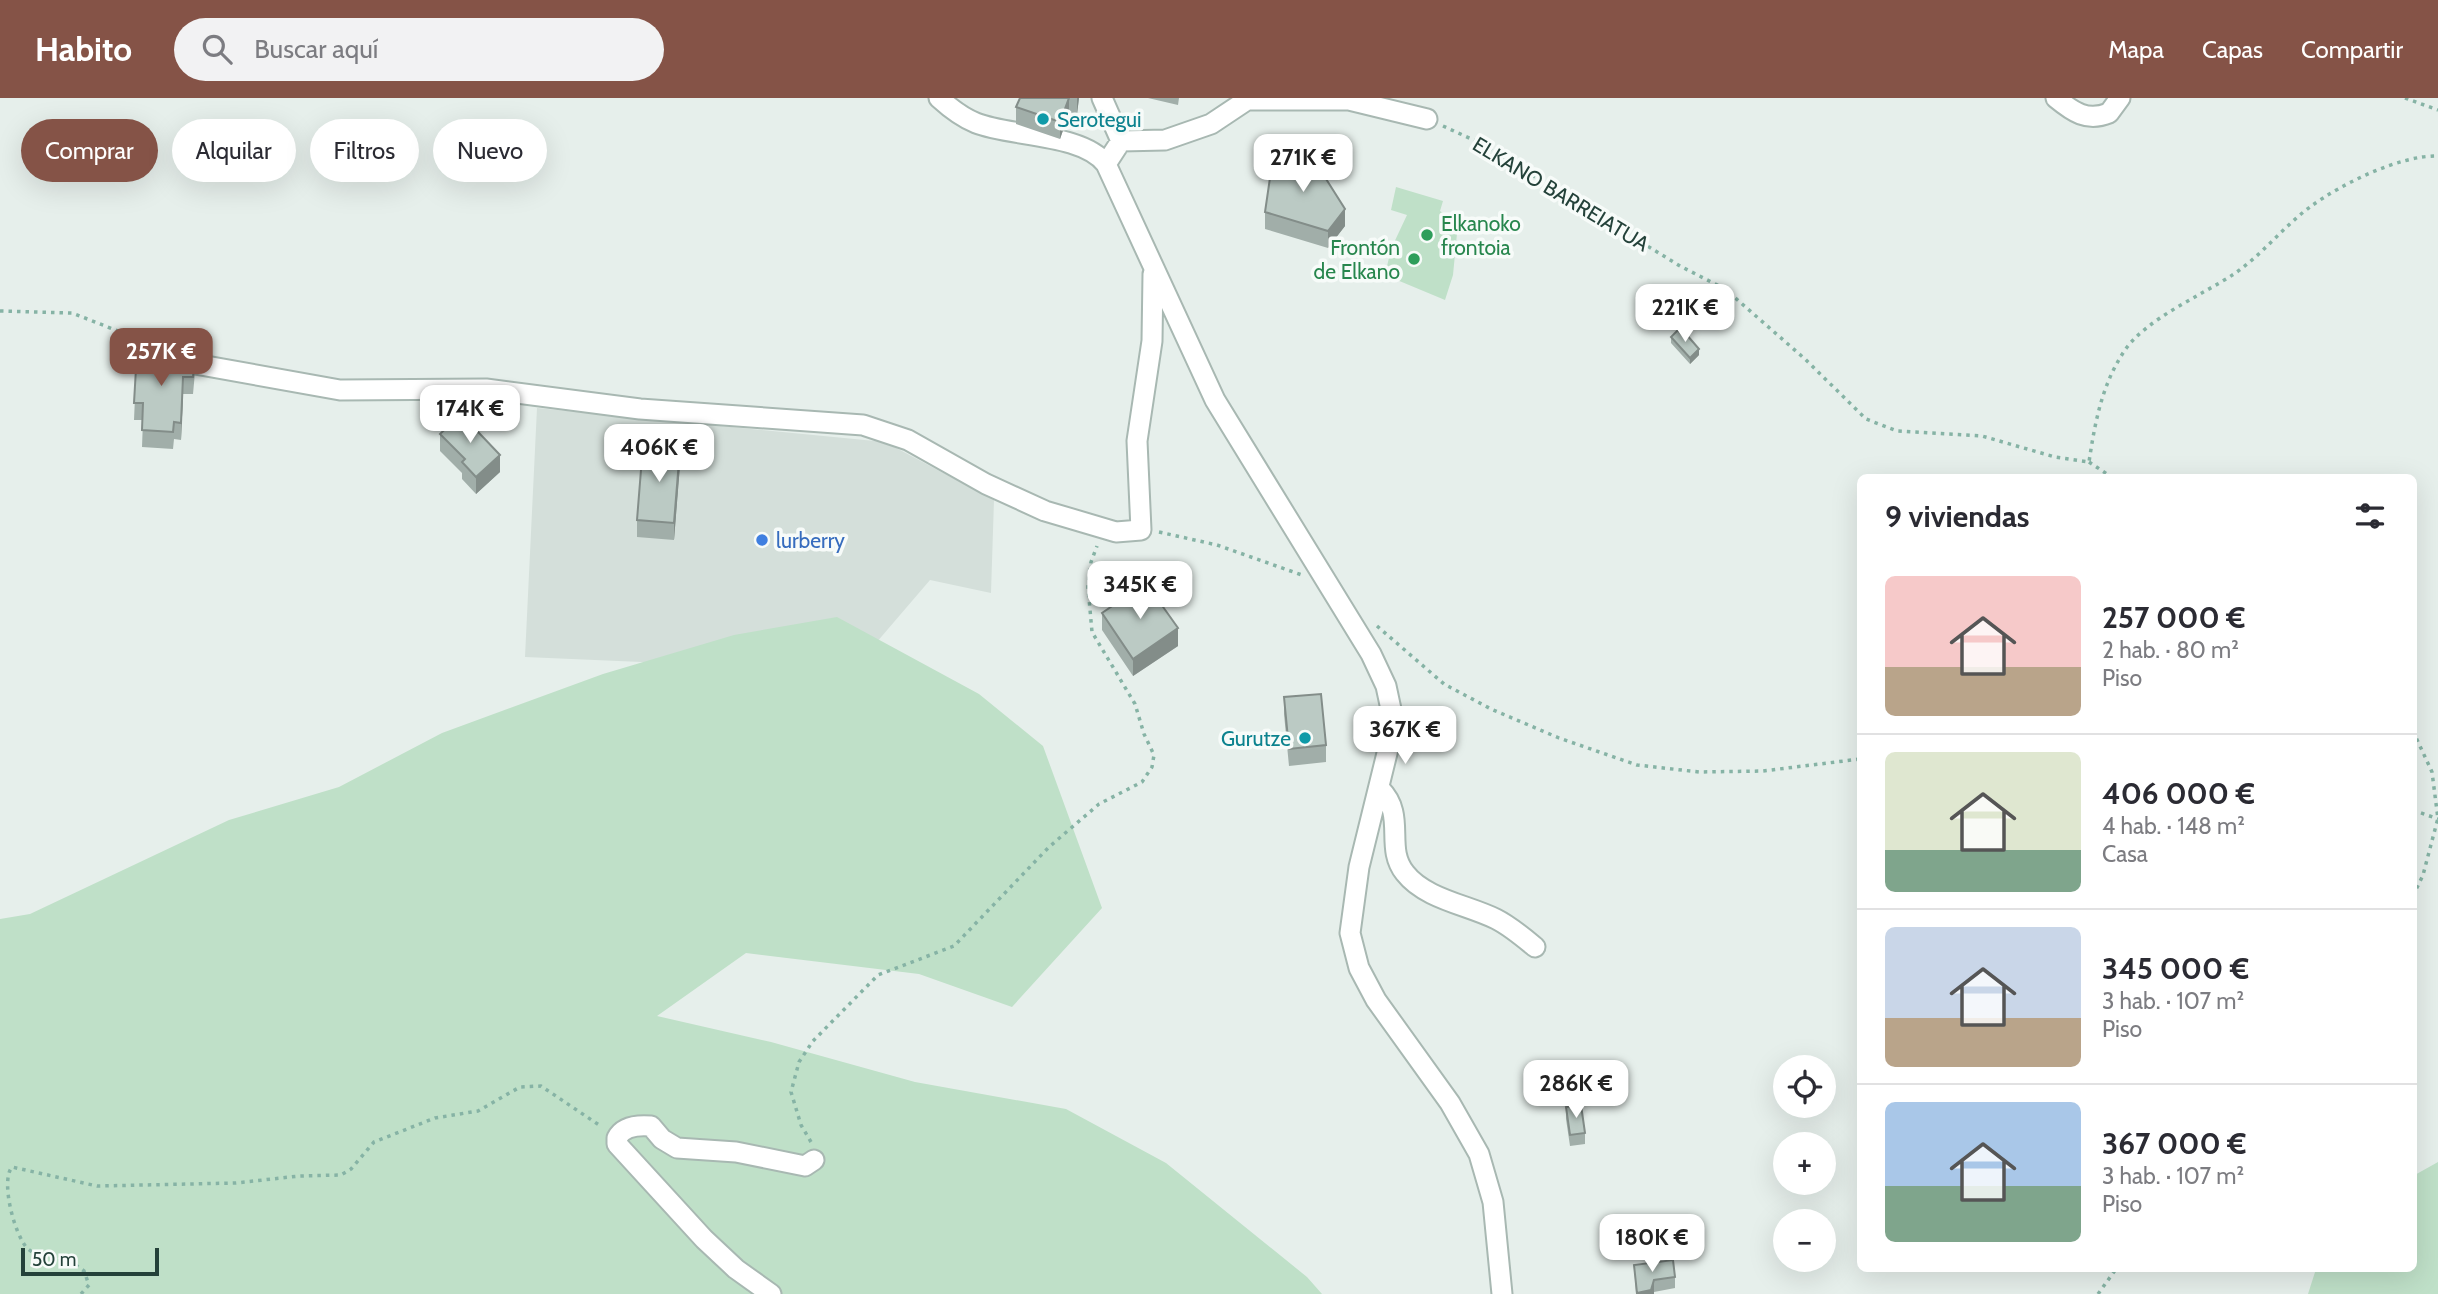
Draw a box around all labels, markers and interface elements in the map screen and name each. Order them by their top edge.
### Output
search box [174,18,664,81]
text: Habito [35,29,132,69]
icon: search [198,30,236,68]
text: Buscar aquí [254,33,378,65]
text: Mapa [2108,35,2164,64]
text: Capas [2202,35,2263,64]
text: Compartir [2301,35,2403,64]
place label: Serotegui [1057,107,1141,132]
marker: Serotegui [1035,111,1051,127]
chip: Comprar [21,119,158,182]
chip: Alquilar [172,119,296,182]
chip: Filtros [310,119,419,182]
chip: Nuevo [433,119,547,182]
street label: ELKANO BARREIATUA [1468,131,1654,257]
pin: 271K € [1246,134,1360,194]
text: 271K € [1270,143,1336,171]
place label: Elkanoko frontoia [1441,211,1521,260]
marker: Elkanoko frontoia [1419,227,1435,243]
place label: Frontón de Elkano [1314,235,1400,284]
marker: Frontón de Elkano [1406,251,1422,267]
pin: 221K € [1628,285,1742,344]
text: 221K € [1651,293,1719,321]
pin: 257K € [104,328,218,388]
text: 257K € [126,337,196,365]
pin: 174K € [413,386,527,445]
text: 174K € [436,394,504,422]
pin: 406K € [602,424,716,484]
text: 406K € [620,433,698,461]
icon: filters [2351,497,2389,535]
text: 9 viviendas [1885,498,2030,535]
place label: lurberry [776,528,845,553]
marker: lurberry [754,532,770,548]
pin: 345K € [1083,561,1197,621]
text: 345K € [1103,570,1177,598]
text: 257 000 € [2102,599,2246,636]
icon: home [1941,604,2025,688]
text: 2 hab. · 80 m² [2102,636,2239,664]
text: Piso [2102,664,2142,692]
pin: 367K € [1348,706,1462,766]
text: 367K € [1369,715,1441,743]
place label: Gurutze [1221,726,1291,751]
marker: Gurutze [1297,730,1313,746]
text: 406 000 € [2102,775,2255,812]
icon: home [1941,780,2025,864]
text: 4 hab. · 148 m² [2102,812,2245,840]
text: Casa [2102,840,2148,868]
text: 345 000 € [2102,950,2249,987]
icon: home [1941,955,2025,1039]
text: 3 hab. · 107 m² [2102,987,2244,1015]
text: Piso [2102,1015,2142,1043]
map controls [1773,1055,1836,1272]
button: locate [1773,1055,1836,1118]
pin: 286K € [1519,1060,1633,1120]
text: 286K € [1539,1069,1613,1097]
text: 367 000 € [2102,1125,2247,1162]
icon: home [1941,1130,2025,1214]
button: + [1773,1132,1836,1195]
text: 3 hab. · 107 m² [2102,1162,2244,1190]
text: Piso [2102,1190,2142,1218]
button: − [1773,1209,1836,1272]
pin: 180K € [1595,1214,1709,1274]
text: 180K € [1616,1223,1688,1251]
scale bar [21,1245,159,1277]
text: 50 m [32,1248,76,1271]

